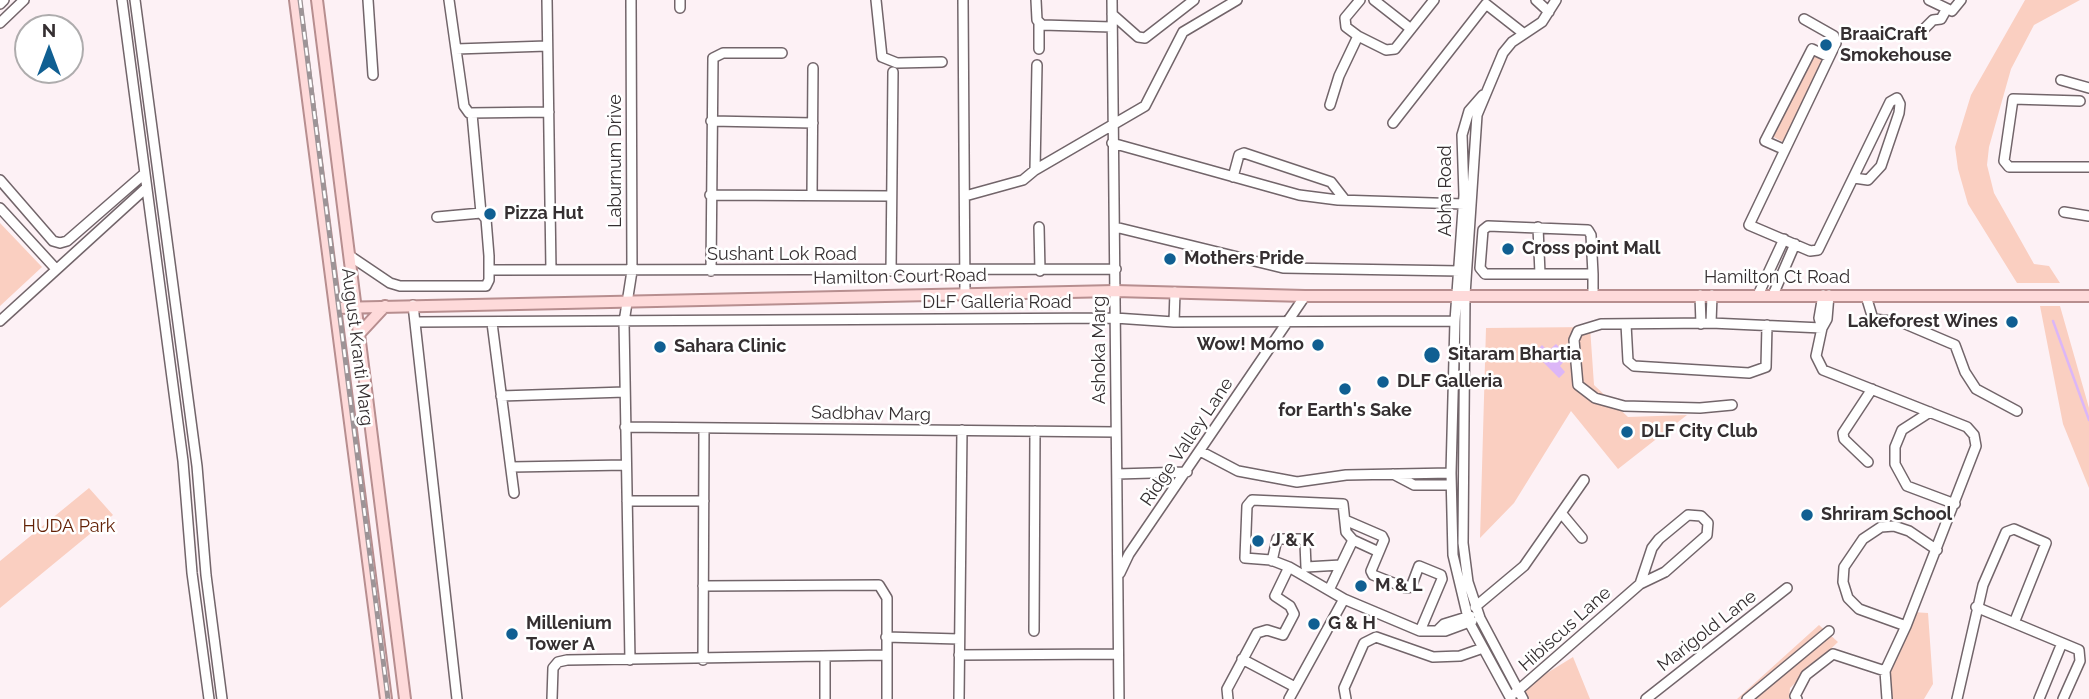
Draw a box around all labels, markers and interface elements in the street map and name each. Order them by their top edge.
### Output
north arrow [14,14,84,84]
text: N [42,19,56,41]
place label: BraaiCraft Smokehouse [1840,24,1952,66]
marker: BraaiCraft Smokehouse [1818,37,1834,53]
street label: Laburnum Drive [605,94,627,228]
street label: Abha Road [1435,145,1457,237]
place label: Pizza Hut [504,203,584,225]
marker: Pizza Hut [482,206,498,222]
place label: Cross point Mall [1522,238,1660,260]
marker: Cross point Mall [1500,241,1516,257]
street label: Sushant Lok Road [707,244,857,266]
place label: Mothers Pride [1184,248,1304,270]
marker: Mothers Pride [1162,251,1178,267]
street label: Hamilton Court Road [813,265,987,289]
street label: August Kranti Marg [337,267,377,427]
street label: Hamilton Ct Road [1704,267,1850,289]
street label: DLF Galleria Road [922,292,1072,314]
street label: Ashoka Marg [1089,296,1111,404]
place label: Lakeforest Wines [1848,311,1998,333]
marker: Lakeforest Wines [2004,314,2020,330]
place label: Wow! Momo [1197,334,1304,356]
place label: Sahara Clinic [674,336,786,358]
marker: Wow! Momo [1310,337,1326,353]
marker: Sahara Clinic [652,339,668,355]
place label: Sitaram Bhartia [1448,344,1581,366]
marker: Sitaram Bhartia [1422,345,1442,365]
place label: DLF Galleria [1397,371,1503,393]
street label: Ridge Valley Lane [1136,374,1238,510]
marker: DLF Galleria [1375,374,1391,390]
marker: for Earth's Sake [1337,381,1353,397]
place label: for Earth's Sake [1278,400,1412,422]
street label: Sadbhav Marg [811,402,931,426]
place label: DLF City Club [1641,421,1758,443]
marker: DLF City Club [1619,424,1635,440]
place label: Shriram School [1821,504,1952,526]
marker: Shriram School [1799,507,1815,523]
park label: HUDA Park [23,516,115,538]
place label: J & K [1272,530,1314,552]
marker: J & K [1250,533,1266,549]
place label: M & L [1375,575,1423,597]
marker: M & L [1353,578,1369,594]
street label: Hibiscus Lane [1515,582,1615,676]
street label: Marigold Lane [1653,586,1761,676]
place label: Millenium Tower A [526,613,612,656]
place label: G & H [1328,613,1376,635]
marker: G & H [1306,616,1322,632]
marker: Millenium Tower A [504,626,520,642]

